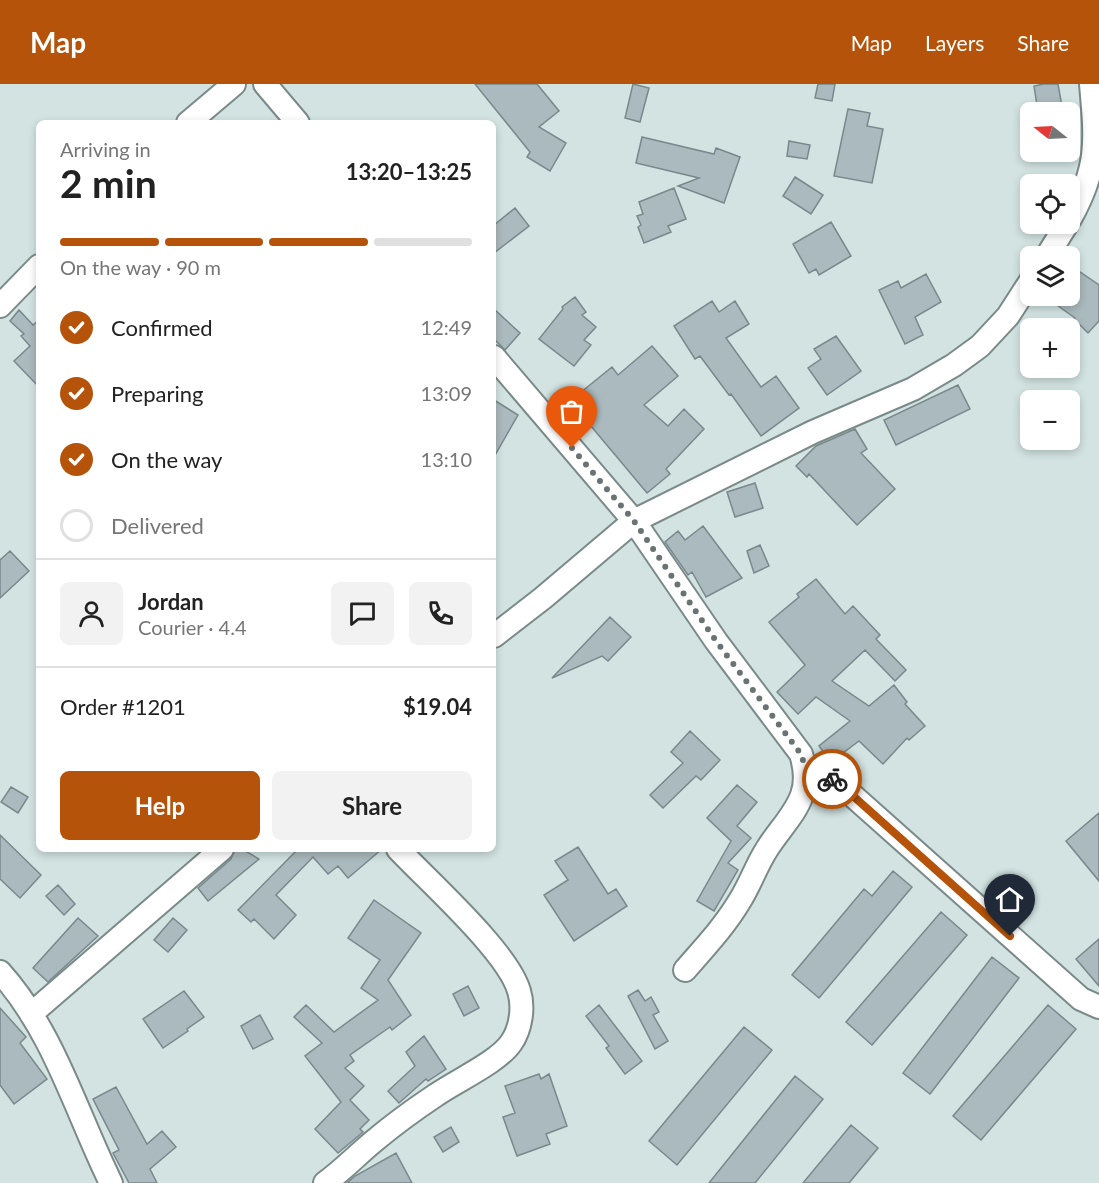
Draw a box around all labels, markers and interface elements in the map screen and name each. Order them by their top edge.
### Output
text: Map [30,25,86,59]
text: Map [851,30,892,55]
text: Layers [925,30,984,55]
text: Share [1017,30,1069,55]
north arrow [1020,102,1080,162]
map controls [1020,102,1080,450]
text: Arriving in [60,137,151,161]
text: 13:20–13:25 [346,158,472,185]
text: 2 min [60,160,157,206]
button: locate [1020,174,1080,234]
button: layers [1020,246,1080,306]
text: On the way · 90 m [60,255,221,279]
icon: check [60,311,93,344]
text: Confirmed [111,314,213,341]
text: 12:49 [421,315,472,339]
button: + [1020,318,1080,378]
icon: check [60,377,93,410]
text: Preparing [111,380,203,407]
text: 13:09 [421,381,472,405]
pin [546,386,597,448]
button: − [1020,390,1080,450]
icon: bag [555,395,588,428]
icon: check [60,443,93,476]
text: On the way [111,446,222,473]
text: 13:10 [421,447,472,471]
text: Delivered [111,512,204,539]
button: person [60,582,123,645]
button: chat [331,582,394,645]
button: phone [409,582,472,645]
text: Jordan [138,588,204,615]
text: Courier · 4.4 [138,615,247,639]
text: Order #1201 [60,693,186,720]
text: $19.04 [403,693,472,720]
courier [802,749,862,809]
icon: bike [816,763,849,796]
button: Help [60,771,260,840]
button: Share [272,771,472,840]
pin [984,874,1035,936]
icon: home [993,883,1026,916]

